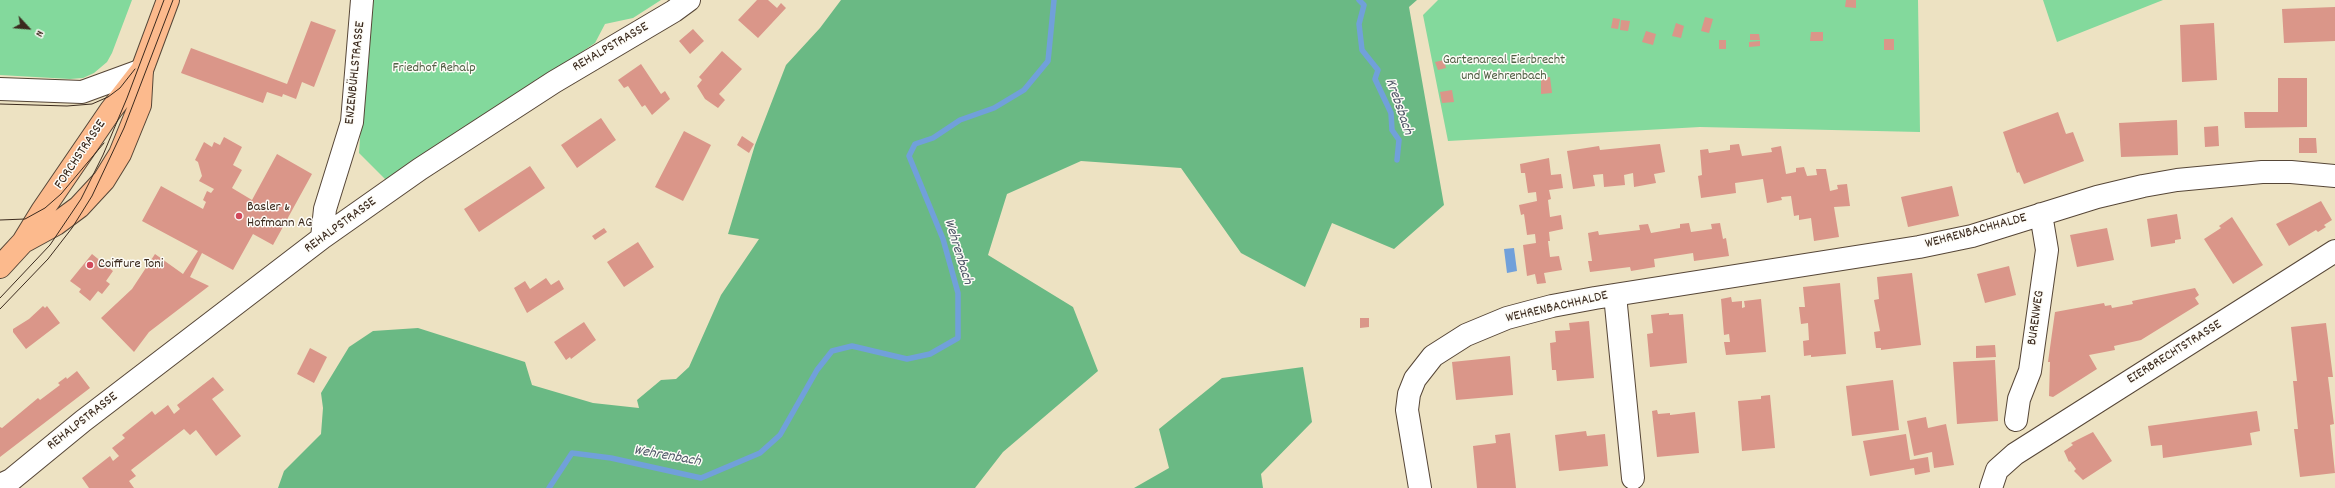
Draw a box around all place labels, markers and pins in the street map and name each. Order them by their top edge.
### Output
place label: Basler & Hofmann AG [247,200,312,232]
marker: Basler & Hofmann AG [234,211,244,221]
place label: Coiffure Toni [98,257,163,273]
marker: Coiffure Toni [85,260,95,270]

